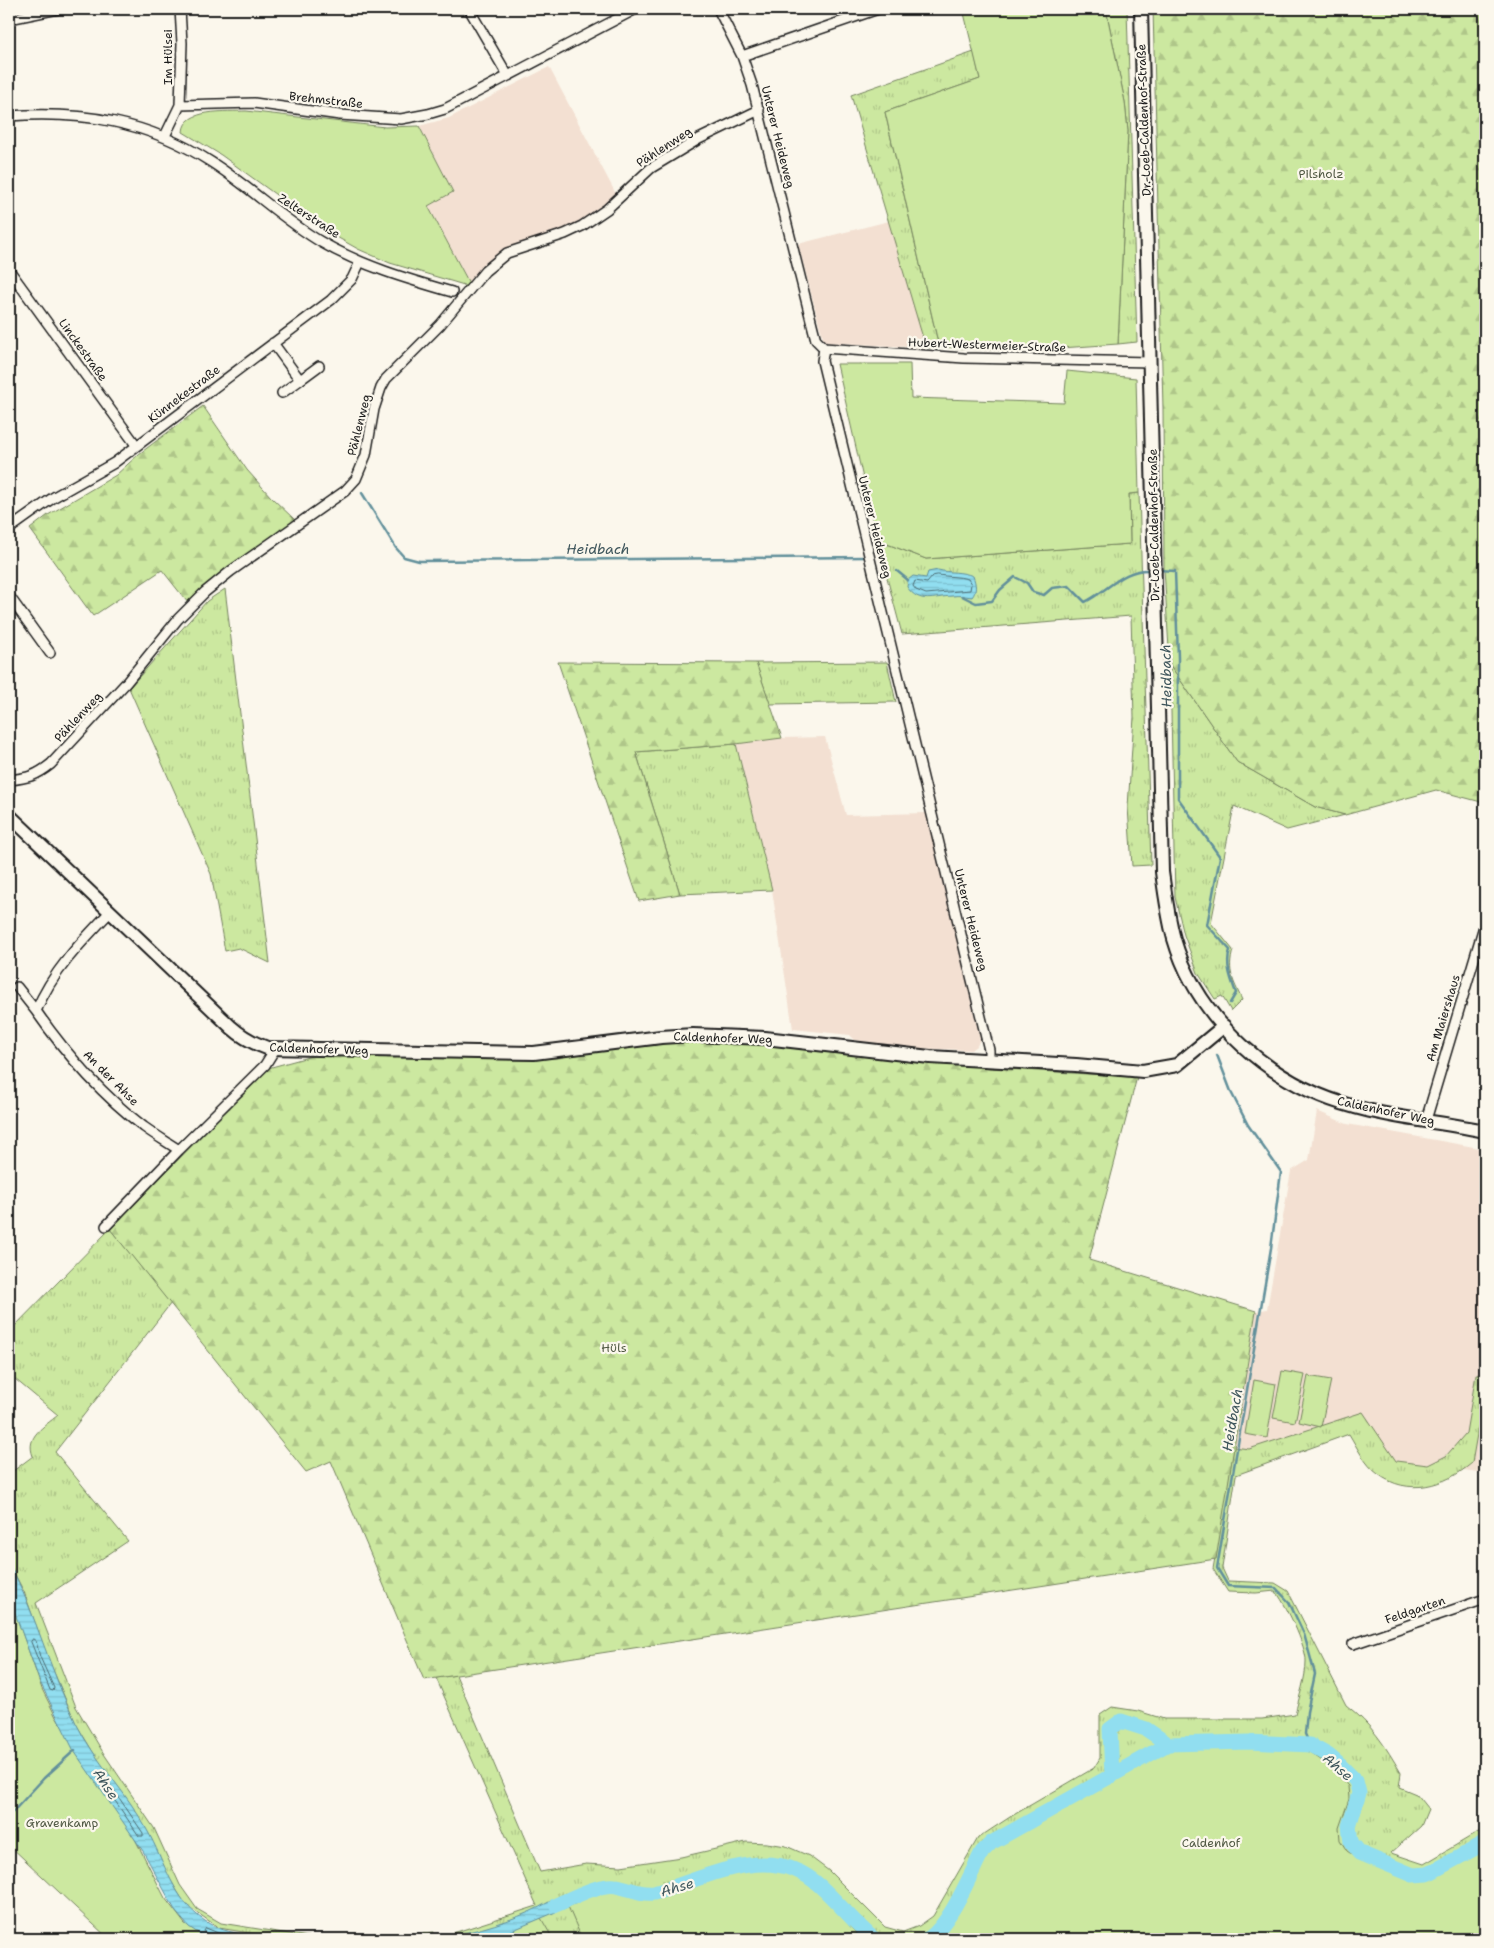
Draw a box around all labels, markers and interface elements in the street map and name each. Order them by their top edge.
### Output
street label: Im Hülsei [160,29,176,85]
street label: Dr.-Loeb-Caldenhof-Straße [1133,43,1155,196]
street label: Unterer Heideweg [758,84,798,190]
street label: Brehmstraße [288,88,364,112]
street label: Pählenweg [633,123,695,171]
park label: Pilsholz [1299,166,1343,182]
street label: Zelterstraße [275,190,343,242]
street label: Linckestraße [55,316,111,385]
street label: Hubert-Westermeier-Straße [908,334,1067,356]
street label: Künnekestraße [145,361,223,426]
street label: Pählenweg [344,392,374,458]
street label: Dr.-Loeb-Caldenhof-Straße [1145,448,1163,601]
street label: Unterer Heideweg [855,474,895,580]
water label: Heidbach [566,540,630,558]
water label: Heidbach [1156,644,1176,708]
street label: Pählenweg [51,688,105,746]
street label: Unterer Heideweg [951,867,991,973]
street label: Am Maiershaus [1422,973,1464,1063]
street label: Caldenhofer Weg [673,1028,773,1048]
street label: Caldenhofer Weg [269,1039,369,1059]
street label: An der Ahse [80,1047,142,1109]
street label: Caldenhofer Weg [1336,1093,1436,1129]
park label: Hüls [601,1340,627,1356]
water label: Heidbach [1218,1387,1246,1453]
street label: Feldgarten [1383,1592,1447,1628]
water label: Ahse [1319,1749,1357,1785]
water label: Ahse [89,1765,123,1803]
park label: Gravenkamp [26,1815,98,1831]
park label: Caldenhof [1182,1835,1241,1851]
water label: Ahse [658,1874,696,1900]

